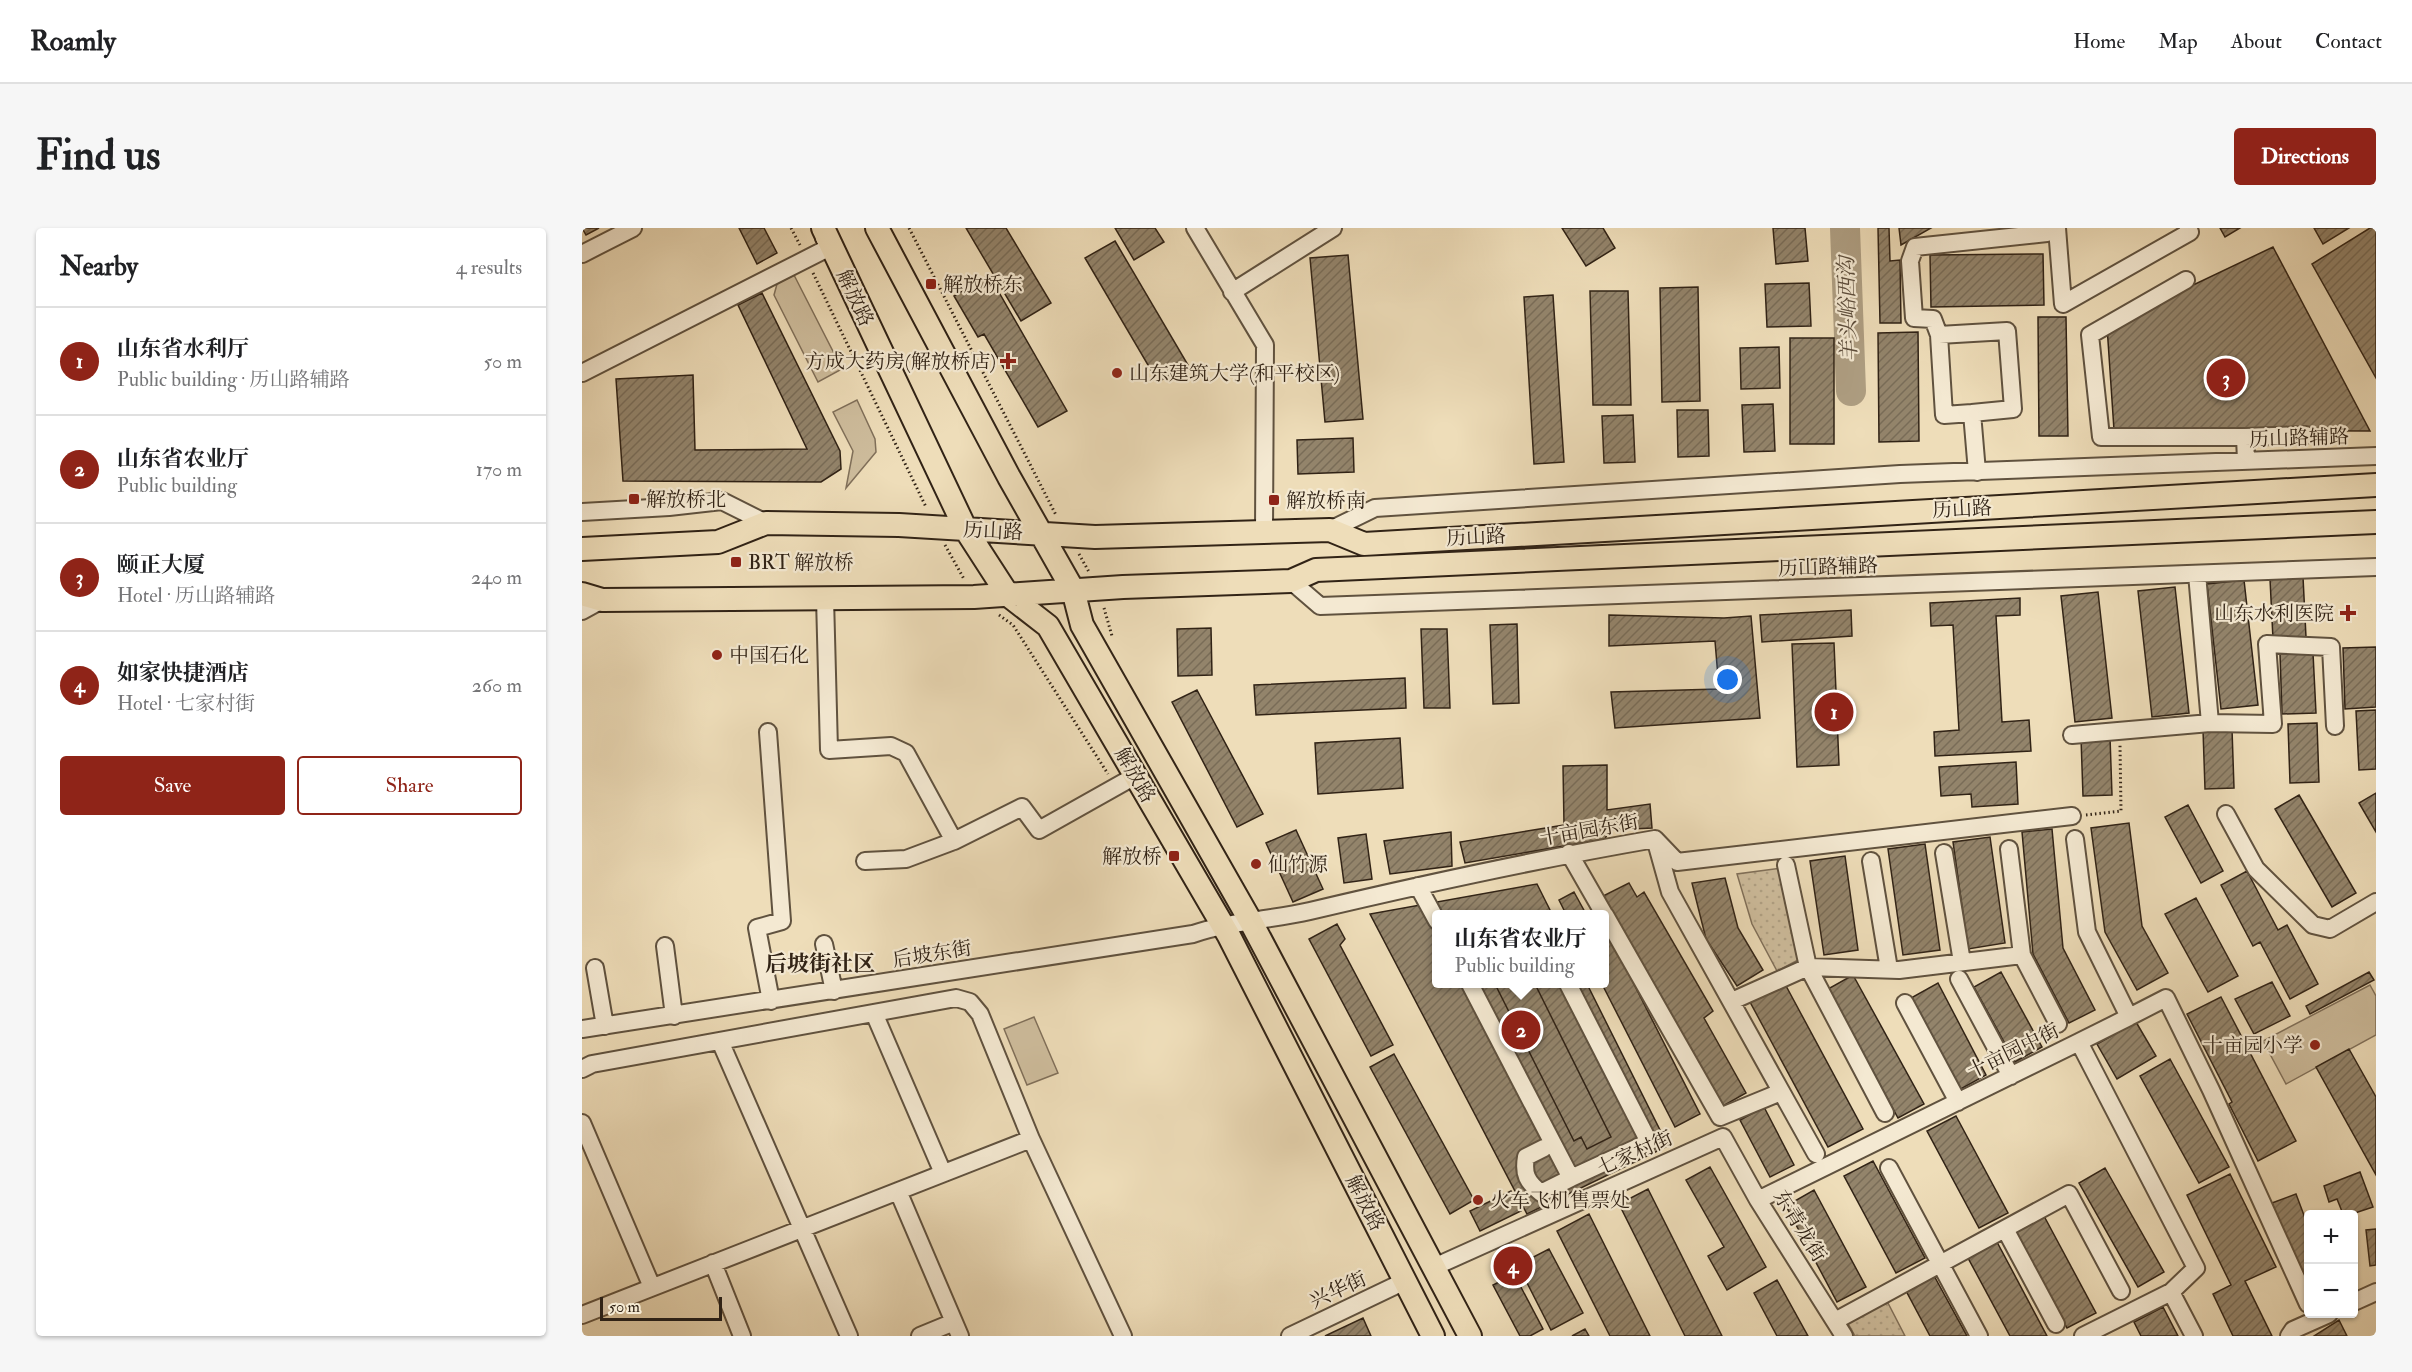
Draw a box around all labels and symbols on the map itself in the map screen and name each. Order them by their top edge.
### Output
water label: 羊头峪西沟 [1833,253,1863,362]
street label: 解放路 [831,266,879,330]
place label: 解放桥东 [943,272,1023,297]
marker: 解放桥东 [924,277,938,291]
place label: 方成大药房(解放桥店) [805,349,996,374]
marker: 方成大药房(解放桥店) [1001,354,1015,368]
pin: 3 [2206,356,2246,400]
place label: 山东建筑大学(和平校区) [1129,361,1340,386]
marker: 山东建筑大学(和平校区) [1110,366,1124,380]
street label: 历山路辅路 [2249,424,2349,452]
place label: 解放桥北 [646,487,726,512]
place label: 解放桥南 [1286,488,1366,513]
marker: 解放桥北 [627,492,641,506]
marker: 解放桥南 [1267,493,1281,507]
street label: 历山路 [1931,495,1993,523]
street label: 历山路 [962,517,1024,545]
street label: 历山路 [1445,523,1507,551]
place label: BRT 解放桥 [748,550,854,575]
street label: 历山路辅路 [1778,553,1878,581]
marker: BRT 解放桥 [729,555,743,569]
place label: 山东水利医院 [2214,601,2334,626]
marker: 山东水利医院 [2339,604,2357,622]
place label: 中国石化 [729,643,809,668]
marker: 中国石化 [710,648,724,662]
your location [1713,665,1742,694]
pin: 1 [1814,690,1854,734]
street label: 解放路 [1109,743,1161,807]
street label: 十亩园东街 [1538,809,1640,851]
place label: 解放桥 [1102,844,1162,869]
marker: 解放桥 [1167,849,1181,863]
place label: 仙竹源 [1268,852,1328,877]
marker: 仙竹源 [1249,857,1263,871]
street label: 后坡东街 [891,935,973,973]
district label: 后坡街社区 [765,950,875,978]
pin: 2 [1502,1008,1540,1052]
street label: 十亩园中街 [1963,1018,2063,1084]
place label: 十亩园小学 [2203,1033,2303,1058]
marker: 十亩园小学 [2308,1038,2322,1052]
street label: 七家村街 [1593,1125,1677,1181]
street label: 解放路 [1340,1171,1390,1235]
street label: 东青龙街 [1768,1185,1832,1267]
place label: 火车飞机售票处 [1490,1188,1630,1213]
marker: 火车飞机售票处 [1471,1193,1485,1207]
pin: 4 [1494,1244,1532,1288]
street label: 兴华街 [1306,1266,1370,1314]
scale bar [600,1294,722,1322]

